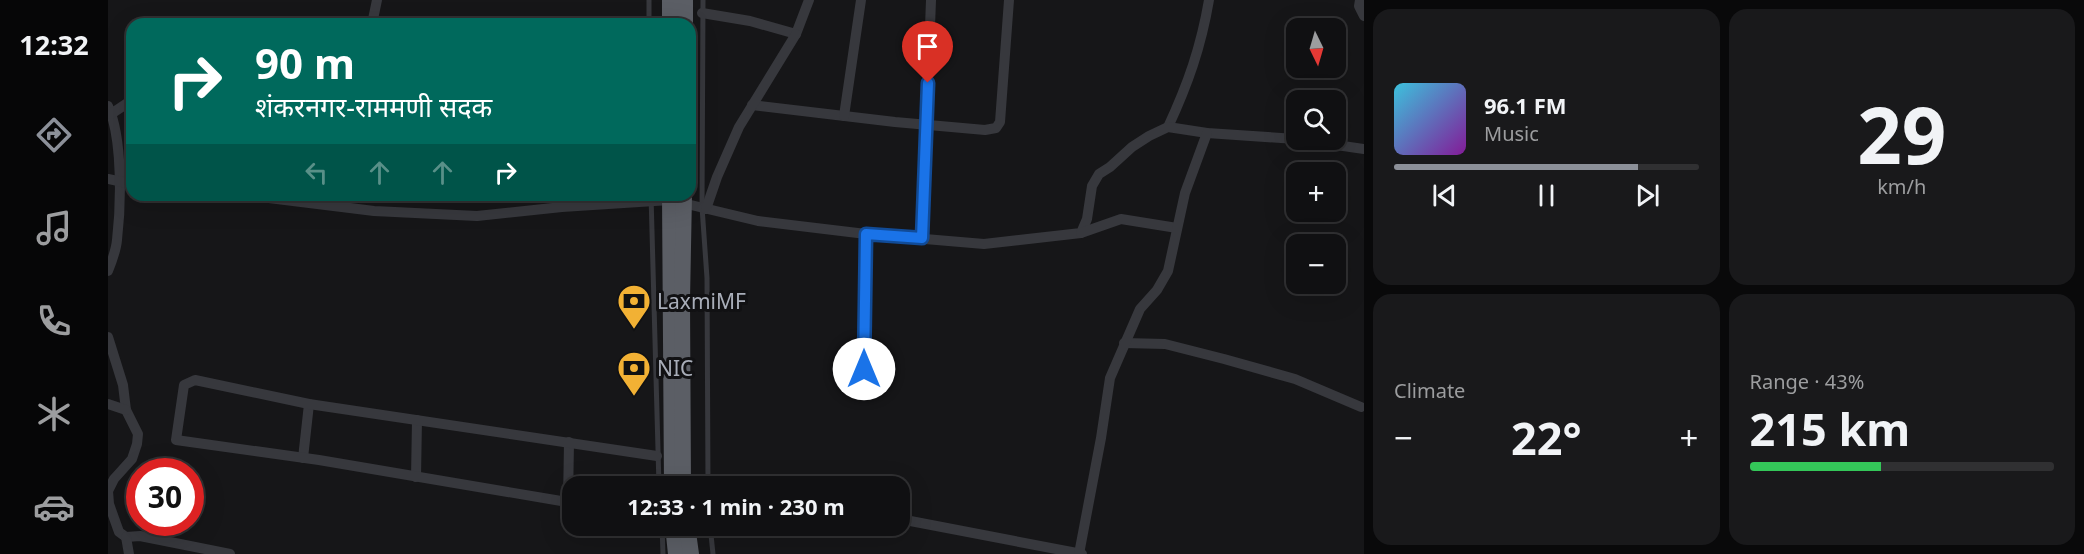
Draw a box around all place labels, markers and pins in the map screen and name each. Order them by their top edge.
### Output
pin [902,21,953,83]
bank icon: LaxmiMF [616,283,652,330]
place label: LaxmiMF [657,287,746,315]
bank icon: NIC [616,350,652,397]
place label: NIC [657,354,693,382]

